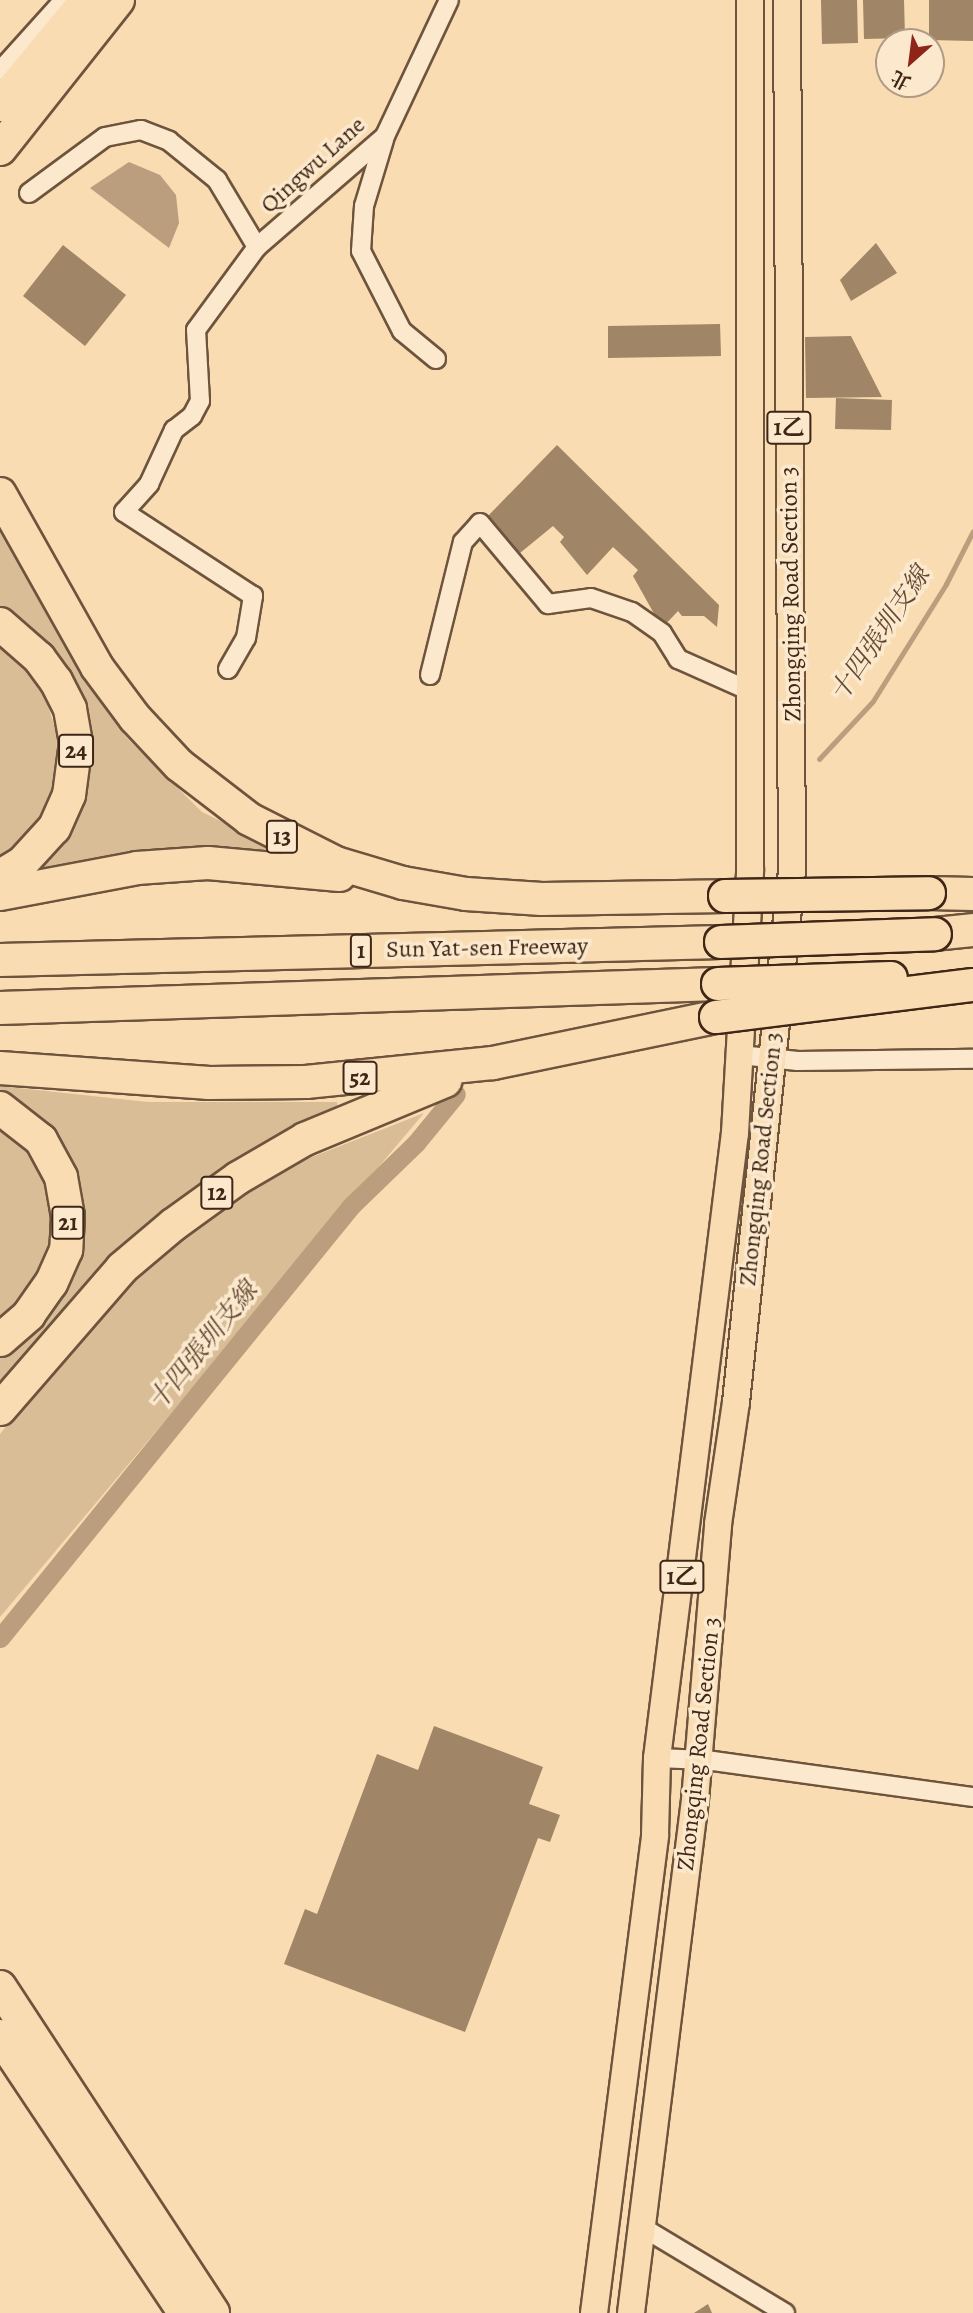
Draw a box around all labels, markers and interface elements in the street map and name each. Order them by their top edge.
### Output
north arrow [875,28,945,98]
text: 北 [887,64,916,96]
street label: Qingwu Lane [255,111,371,219]
road number: 1乙 [766,408,812,448]
street label: Zhongqing Road Section 3 [774,466,808,722]
water label: 十四張圳支線 [823,561,937,707]
road number: 24 [57,732,95,771]
road number: 13 [264,818,300,856]
road number: 1 [349,932,373,970]
street label: Sun Yat-sen Freeway [386,932,588,964]
street label: Zhongqing Road Section 3 [733,1031,789,1287]
road number: 52 [342,1058,378,1098]
road number: 12 [200,1174,234,1212]
road number: 21 [50,1204,86,1242]
water label: 十四張圳支線 [142,1276,264,1416]
road number: 1乙 [659,1558,705,1596]
street label: Zhongqing Road Section 3 [671,1616,727,1872]

